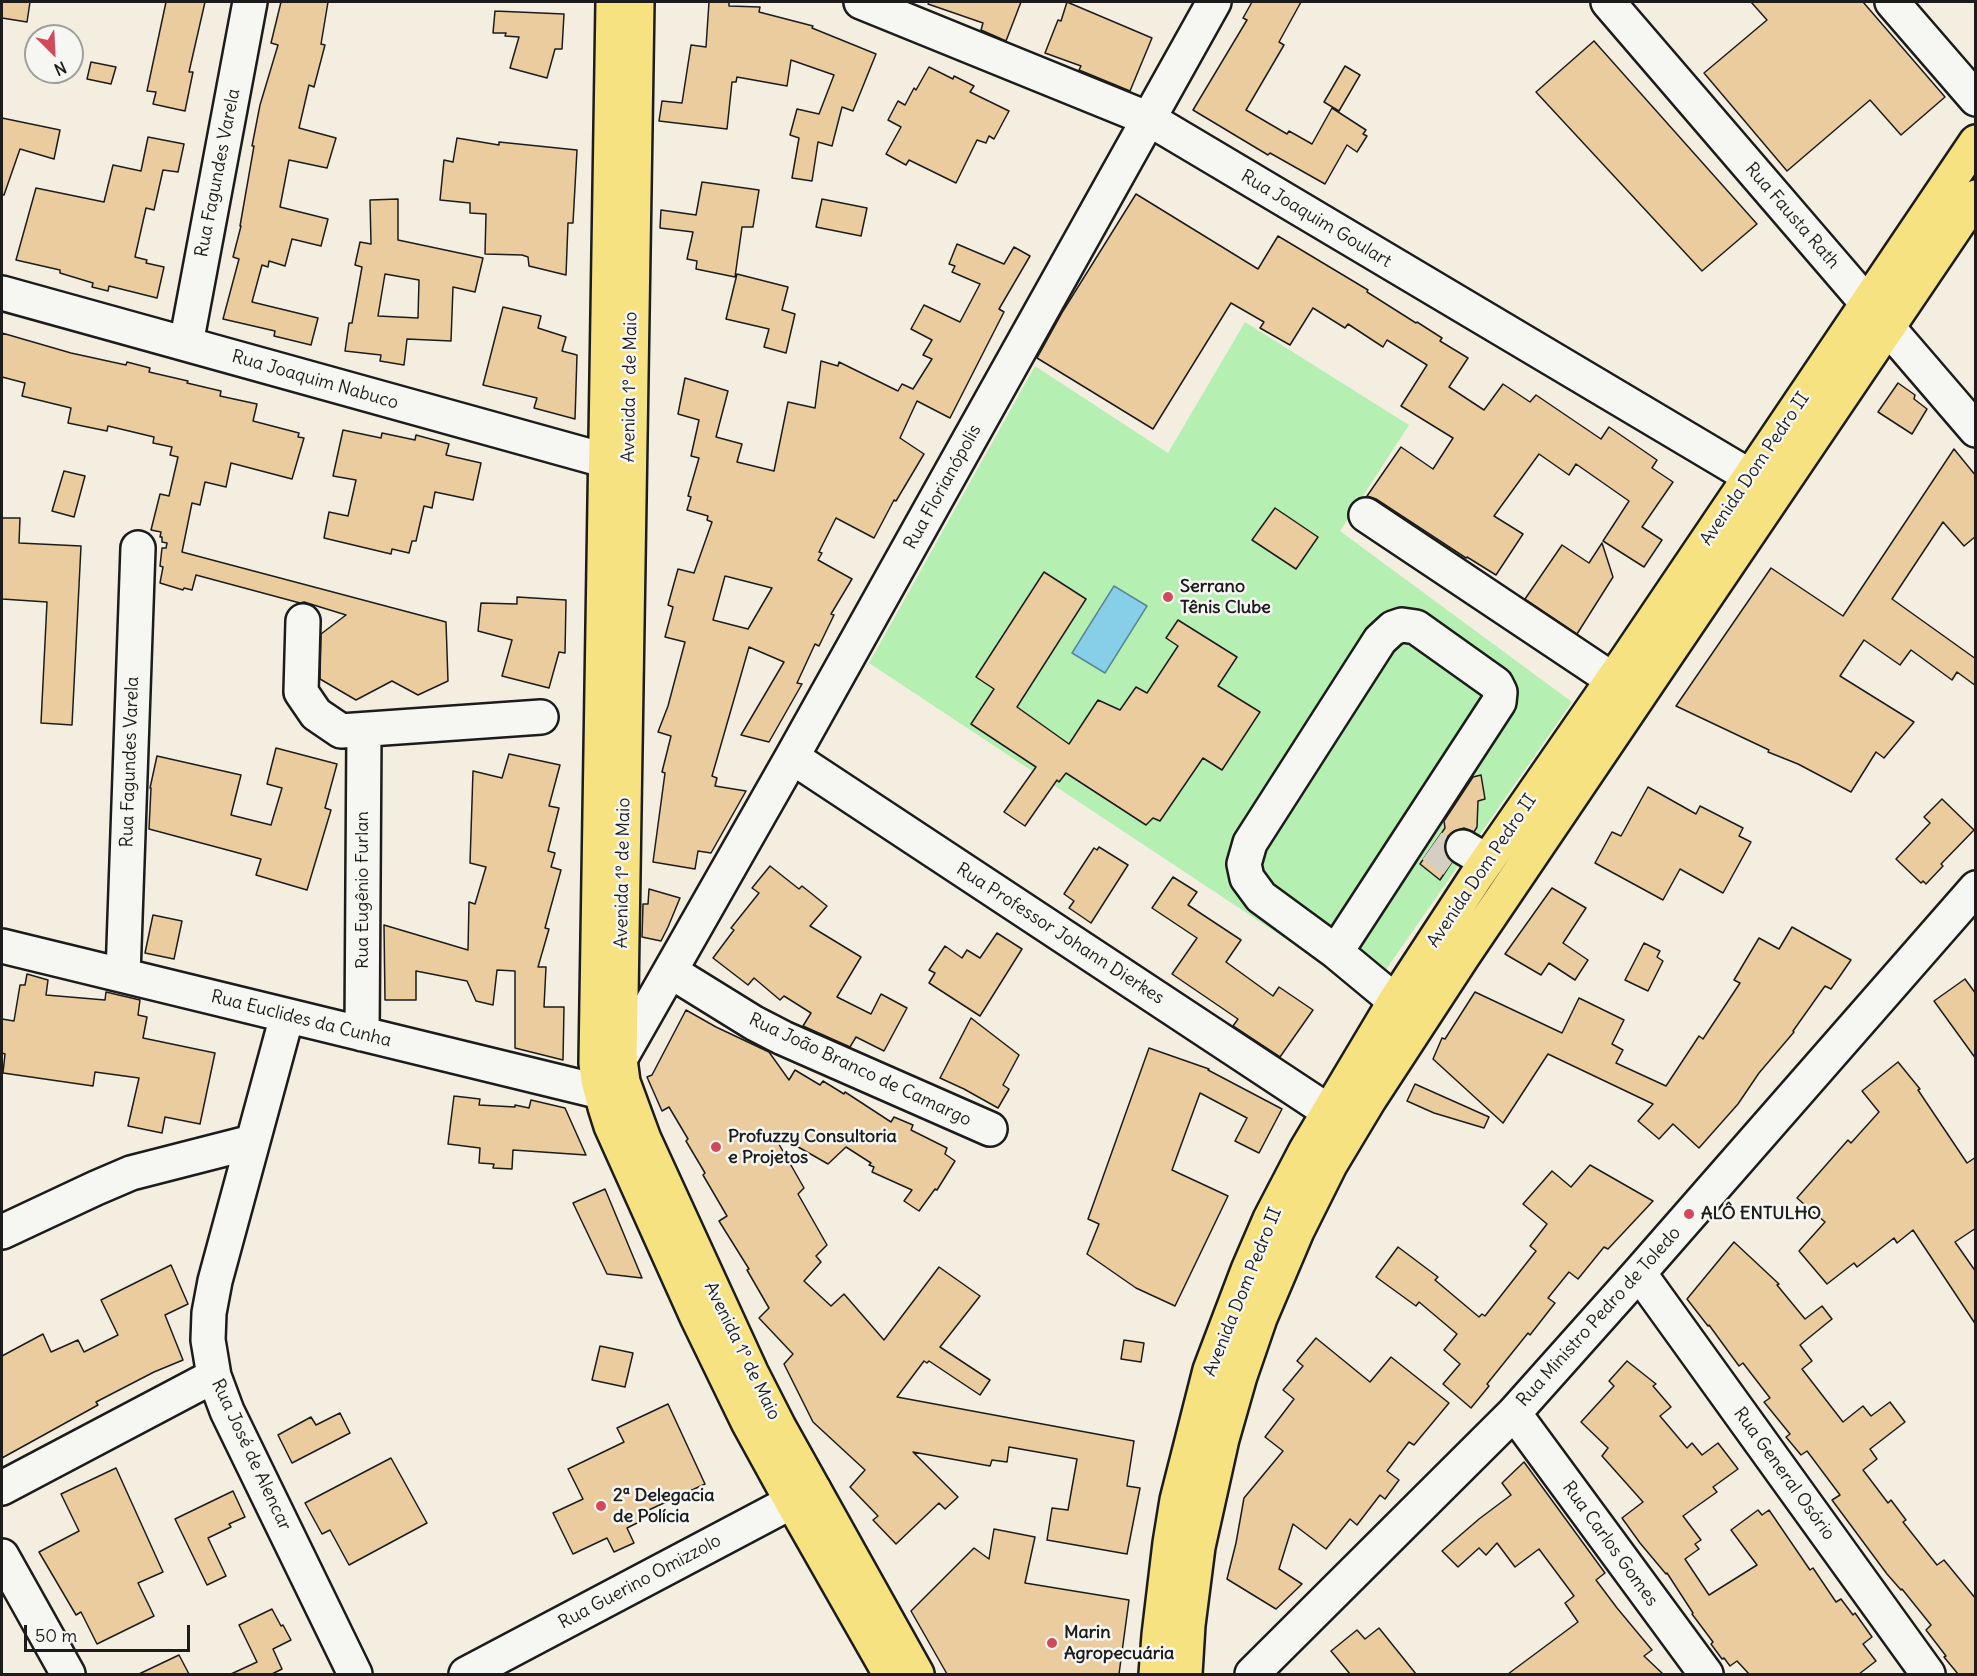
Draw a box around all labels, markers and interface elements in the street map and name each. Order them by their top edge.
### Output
north arrow [24,24,84,84]
text: N [51,57,70,80]
street label: Rua Fagundes Varela [191,87,245,259]
street label: Rua Fausta Rath [1740,159,1844,273]
street label: Rua Joaquim Goulart [1237,166,1395,272]
street label: Avenida 1º de Maio [618,311,642,463]
street label: Rua Joaquim Nabuco [229,346,401,414]
street label: Avenida Dom Pedro II [1696,388,1814,550]
street label: Rua Florianópolis [900,421,986,553]
place label: Serrano Tênis Clube [1180,576,1271,618]
marker: Serrano Tênis Clube [1161,590,1175,604]
street label: Rua Fagundes Varela [116,676,144,848]
street label: Avenida Dom Pedro II [1423,790,1541,952]
street label: Avenida 1º de Maio [611,797,635,949]
street label: Rua Eugênio Furlan [352,811,374,969]
street label: Rua Professor Johann Dierkes [952,859,1168,1009]
street label: Rua Euclides da Cunha [209,986,393,1052]
street label: Rua João Branco de Camargo [745,1009,975,1131]
place label: Profuzzy Consultoria e Projetos [728,1126,897,1168]
marker: Profuzzy Consultoria e Projetos [709,1140,723,1154]
place label: ALÔ ENTULHO [1701,1203,1821,1225]
street label: Avenida Dom Pedro II [1199,1204,1287,1380]
marker: ALÔ ENTULHO [1682,1207,1696,1221]
street label: Rua Ministro Pedro de Toledo [1513,1223,1685,1411]
street label: Avenida 1º de Maio [699,1279,785,1423]
street label: Rua José de Alencar [206,1376,296,1534]
street label: Rua General Osório [1729,1403,1839,1545]
street label: Rua Carlos Gomes [1557,1477,1663,1611]
place label: 2ª Delegacia de Polícia [613,1485,714,1528]
marker: 2ª Delegacia de Polícia [594,1499,608,1513]
street label: Rua Guerino Omizzolo [555,1530,725,1634]
scale bar [27,1613,194,1651]
place label: Marin Agropecuária [1064,1622,1174,1664]
text: 50 m [35,1624,77,1647]
marker: Marin Agropecuária [1045,1636,1059,1650]

